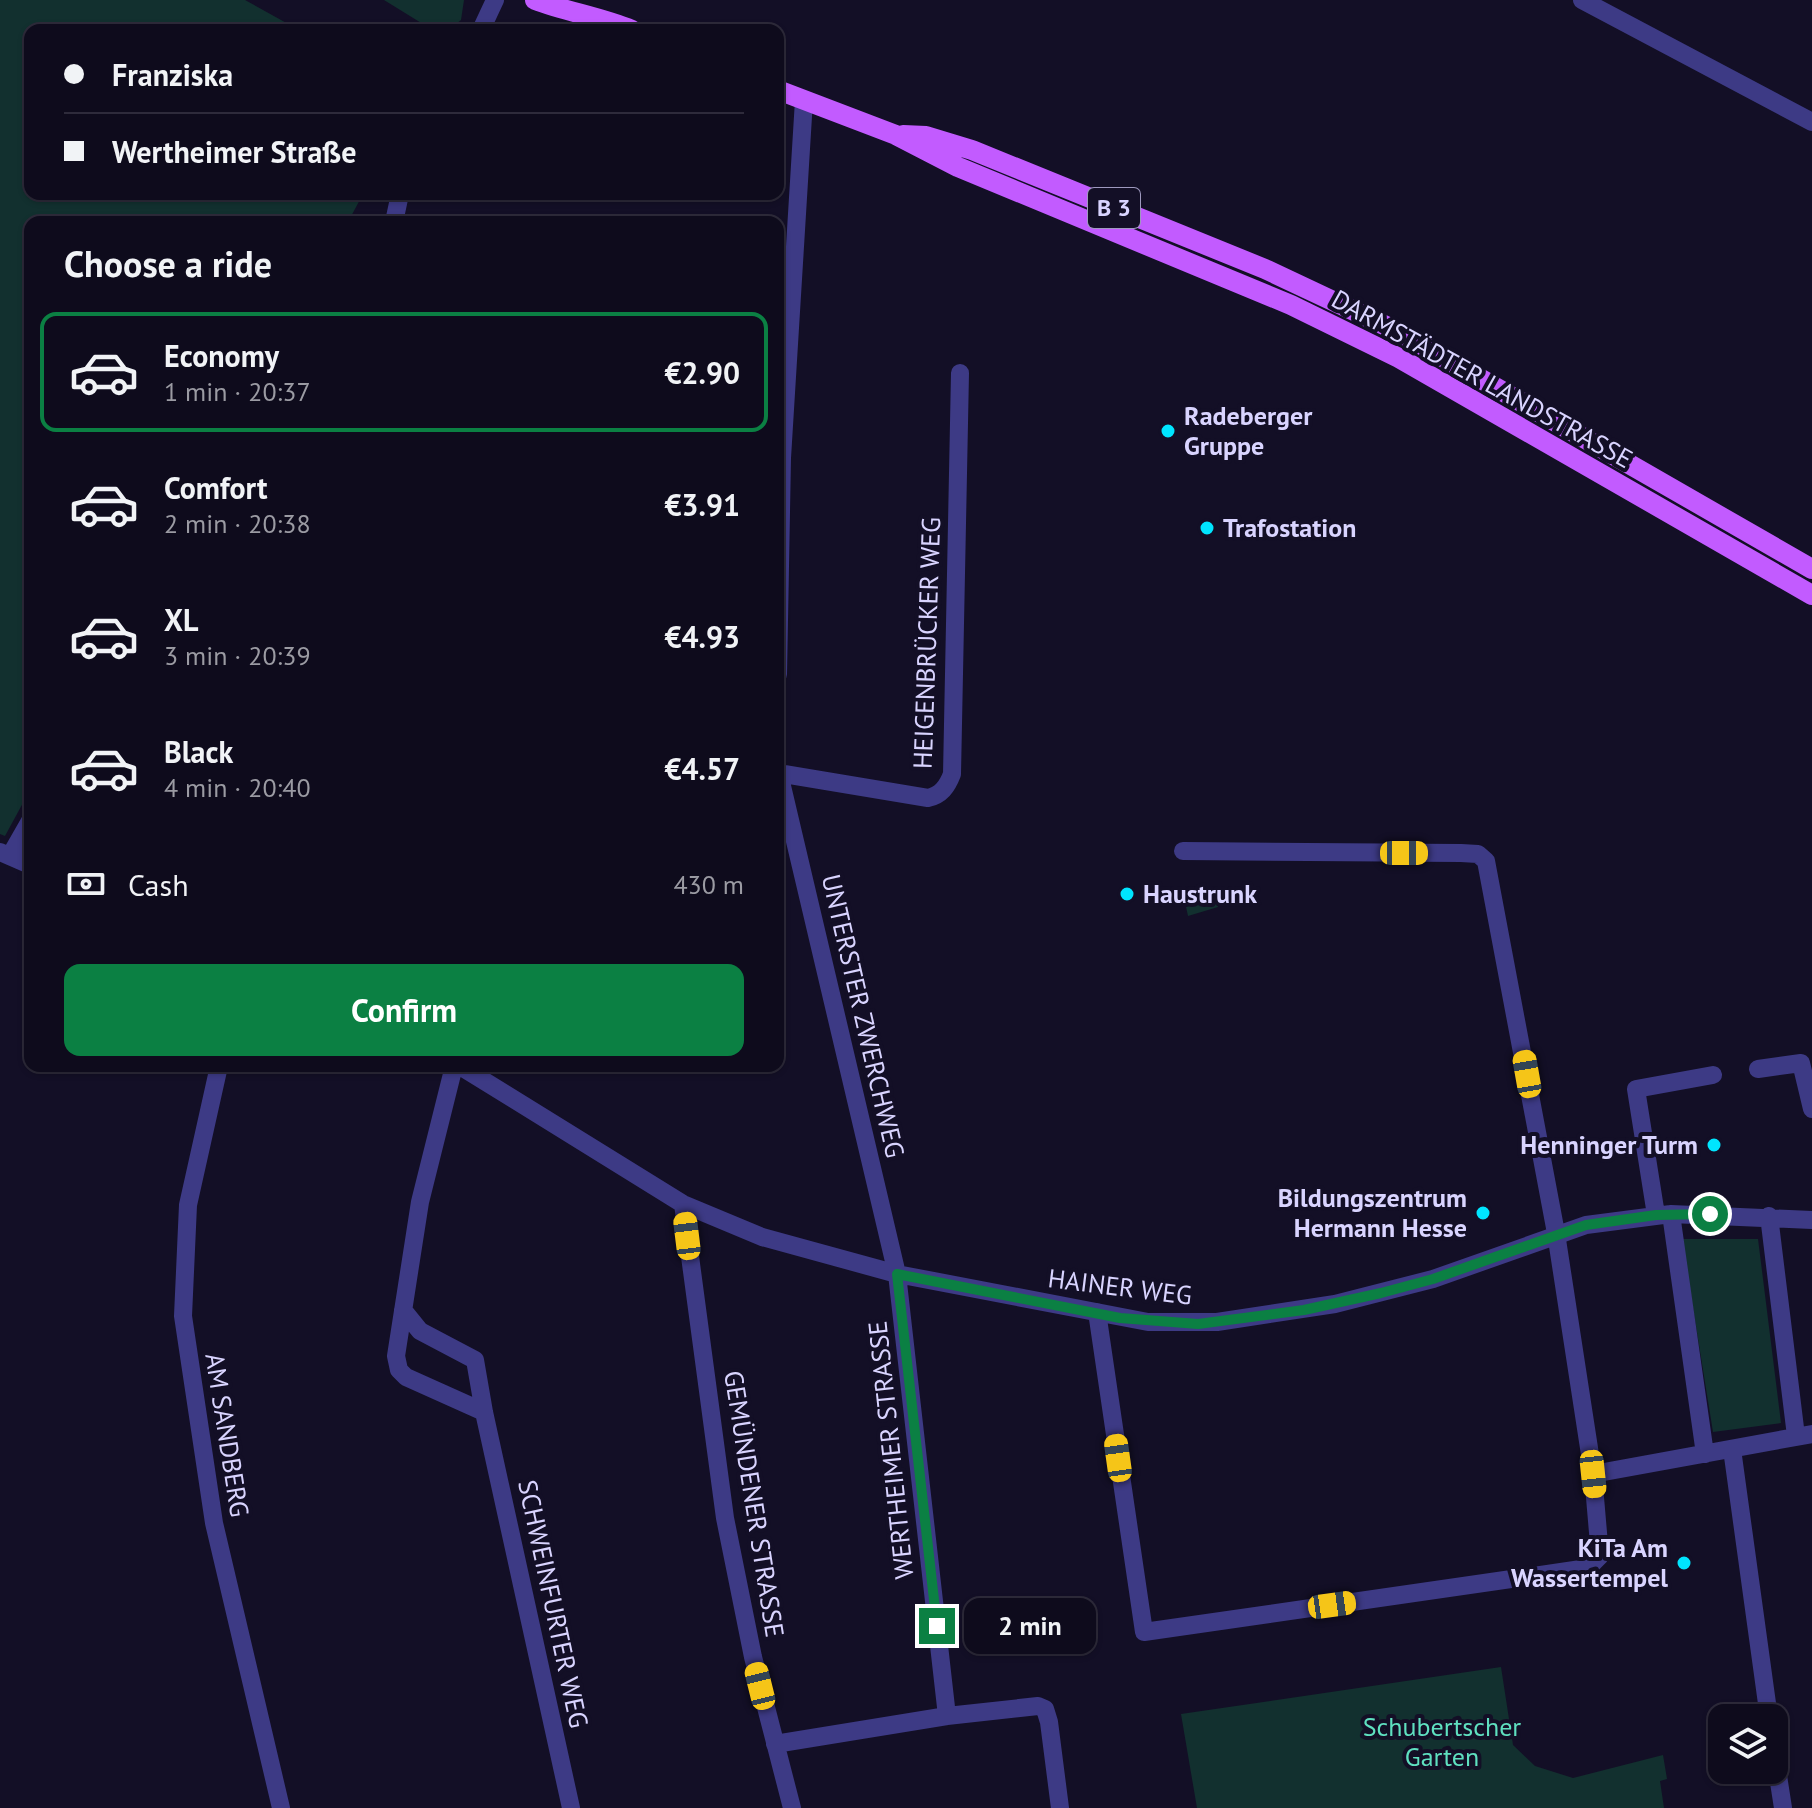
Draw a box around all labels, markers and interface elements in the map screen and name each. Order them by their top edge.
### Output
text: Franziska [112,55,233,94]
text: Wertheimer Straße [112,132,357,171]
road number: B 3 [1088,188,1140,228]
text: Choose a ride [64,240,272,287]
street label: DARMSTÄDTER LANDSTRASSE [1326,282,1638,475]
icon: car [68,336,140,408]
text: Economy [164,336,279,375]
text: €2.90 [665,353,740,392]
text: 1 min · 20:37 [164,375,311,408]
place label: Radeberger Gruppe [1184,399,1313,462]
marker: Radeberger Gruppe [1159,422,1177,440]
icon: car [68,468,140,540]
text: Comfort [164,468,267,507]
text: €3.91 [665,485,740,524]
text: 2 min · 20:38 [164,507,311,540]
place label: Trafostation [1223,511,1356,544]
street label: HEIGENBRÜCKER WEG [906,517,947,769]
marker: Trafostation [1198,519,1216,537]
icon: car [68,600,140,672]
text: XL [164,600,198,639]
text: €4.93 [665,617,740,656]
text: 3 min · 20:39 [164,639,311,672]
icon: car [68,732,140,804]
text: Black [164,732,233,771]
text: €4.57 [665,749,740,788]
text: 4 min · 20:40 [164,771,311,804]
car [1380,841,1428,865]
icon: cash [64,862,108,906]
text: Cash [128,865,189,904]
text: 430 m [673,868,744,901]
street label: UNTERSTER ZWERCHWEG [815,871,912,1161]
place label: Haustrunk [1143,877,1257,910]
marker: Haustrunk [1118,885,1136,903]
button: Confirm [64,964,744,1056]
car [1511,1048,1543,1100]
place label: Henninger Turm [1520,1128,1698,1161]
marker: Henninger Turm [1705,1136,1723,1154]
place label: Bildungszentrum Hermann Hesse [1278,1181,1467,1244]
route start [1692,1196,1728,1232]
marker: Bildungszentrum Hermann Hesse [1474,1204,1492,1222]
car [672,1211,702,1261]
street label: HAINER WEG [1046,1261,1194,1312]
street label: WERTHEIMER STRASSE [861,1319,920,1581]
street label: AM SANDBERG [198,1351,257,1519]
street label: GEMÜNDENER STRASSE [717,1368,792,1640]
car [1103,1433,1133,1483]
car [1579,1449,1607,1499]
street label: SCHWEINFURTER WEG [511,1477,596,1731]
place label: KiTa Am Wassertempel [1511,1531,1668,1594]
marker: KiTa Am Wassertempel [1675,1554,1693,1572]
car [1307,1590,1357,1620]
callout: 2 min [965,1598,1097,1654]
route end [919,1608,955,1644]
text: 2 min [998,1609,1062,1642]
car [743,1660,777,1712]
map controls [1708,1704,1788,1784]
button: layers [1708,1704,1788,1784]
park label: Schubertscher Garten [1363,1710,1521,1773]

